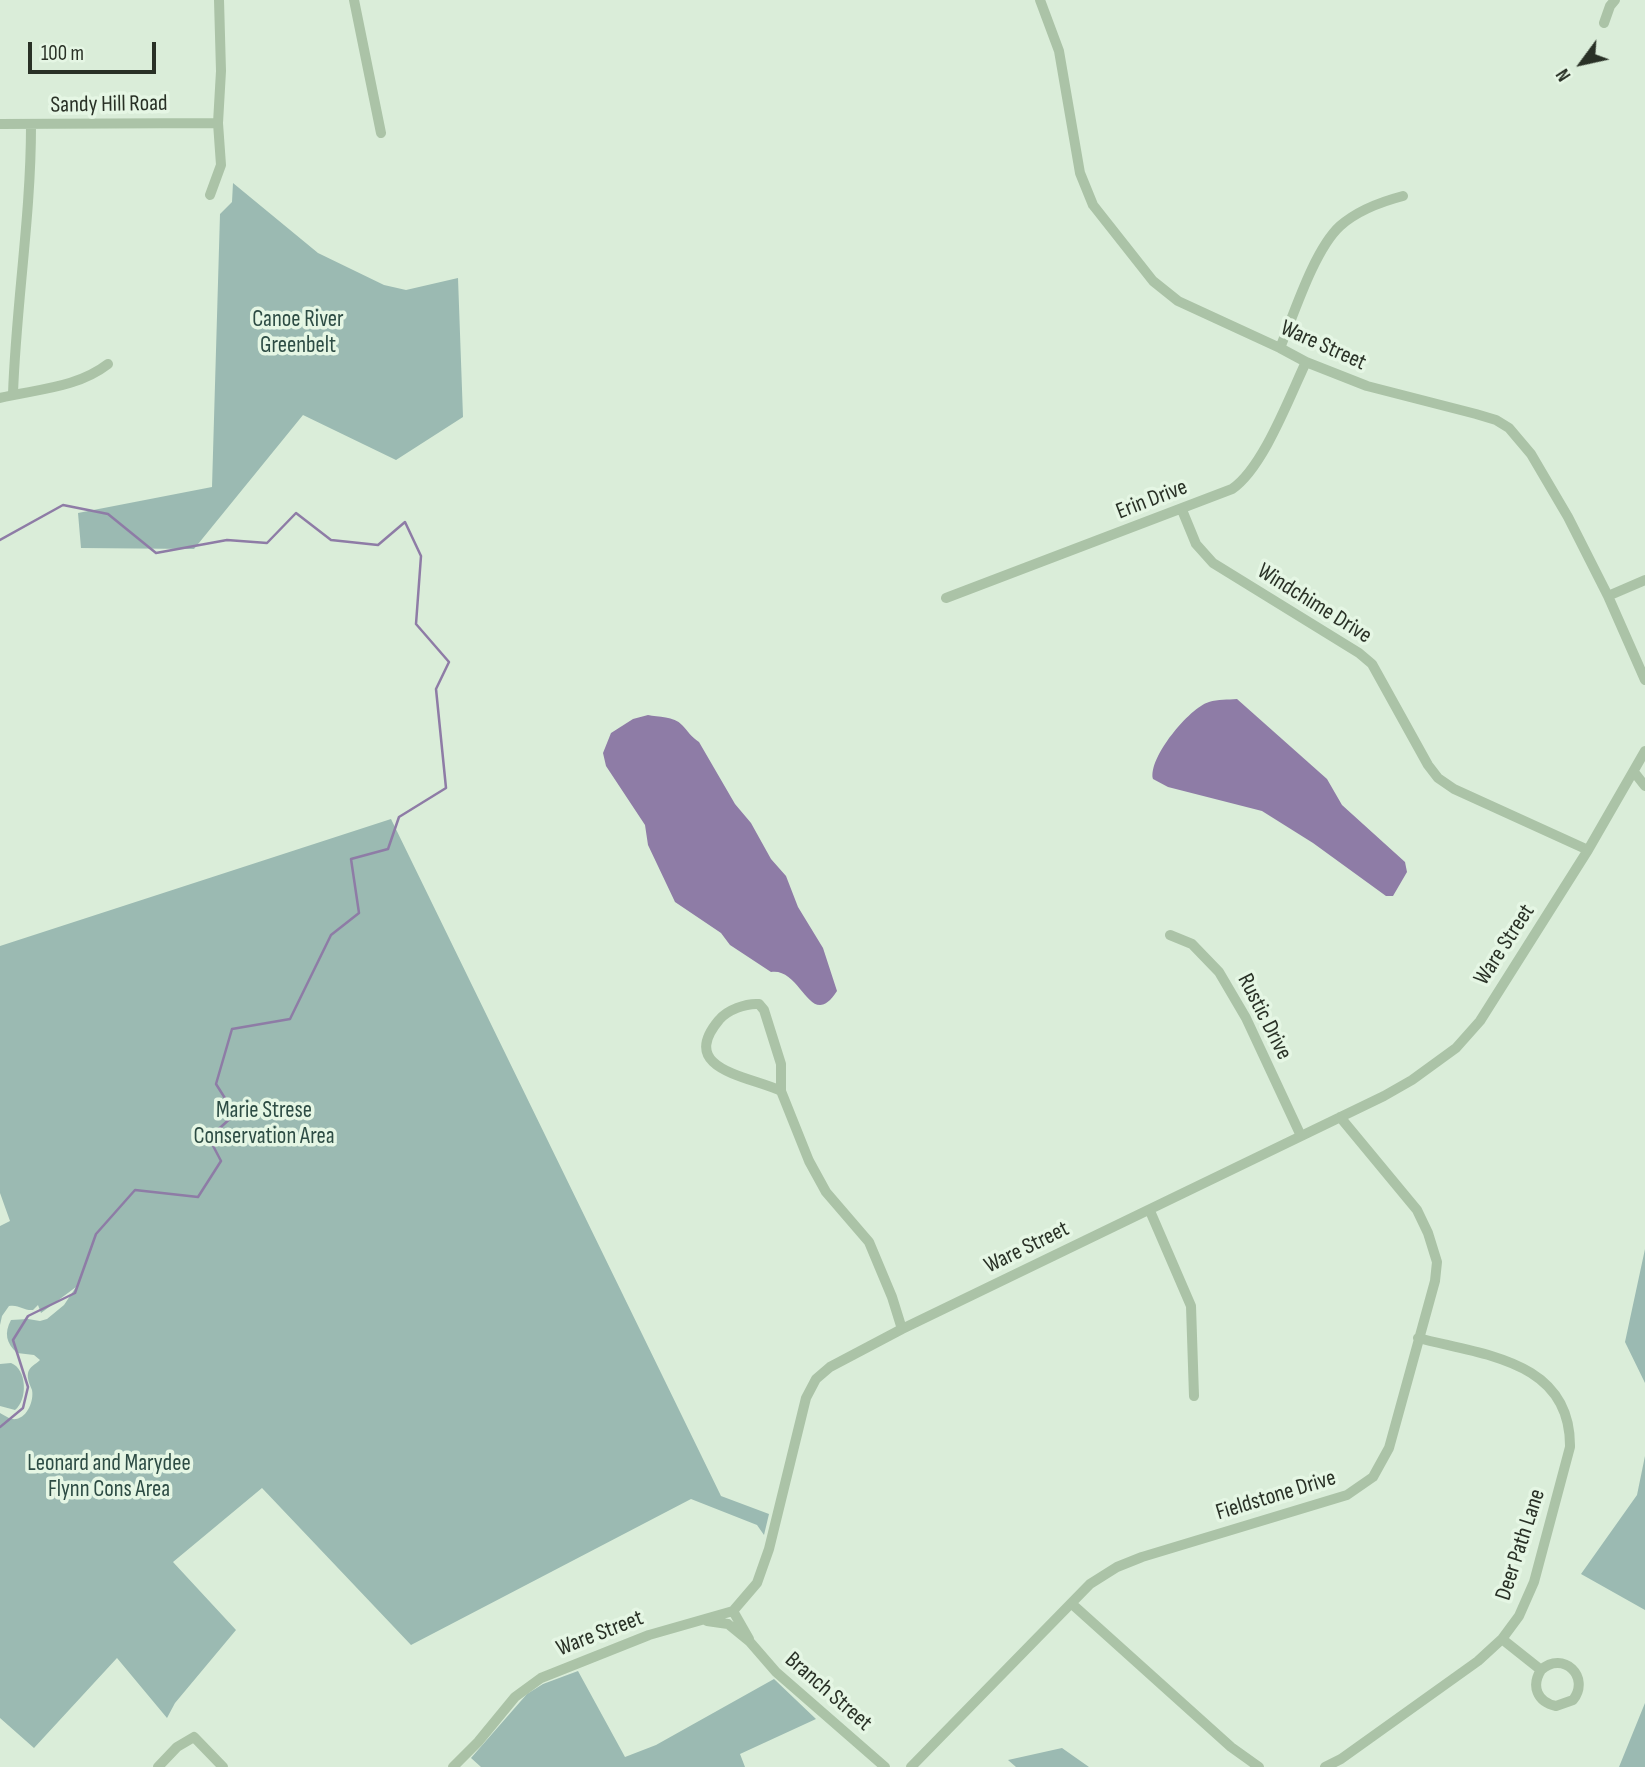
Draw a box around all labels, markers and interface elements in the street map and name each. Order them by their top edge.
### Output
scale bar [32,28,159,72]
north arrow [1547,28,1617,98]
text: 100 m [41,41,84,66]
text: N [1552,64,1576,85]
street label: Sandy Hill Road [50,90,168,120]
park label: Canoe River Greenbelt [252,306,344,360]
street label: Ware Street [1276,315,1370,377]
street label: Erin Drive [1113,474,1191,526]
street label: Windchime Drive [1252,558,1376,650]
street label: Ware Street [1469,899,1541,991]
street label: Rustic Drive [1231,969,1297,1065]
park label: Marie Strese Conservation Area [194,1097,334,1151]
street label: Ware Street [980,1216,1074,1280]
park label: Leonard and Marydee Flynn Cons Area [27,1450,191,1504]
street label: Fieldstone Drive [1213,1465,1339,1527]
street label: Deer Path Lane [1490,1486,1552,1604]
street label: Ware Street [553,1605,647,1663]
street label: Branch Street [779,1647,877,1737]

